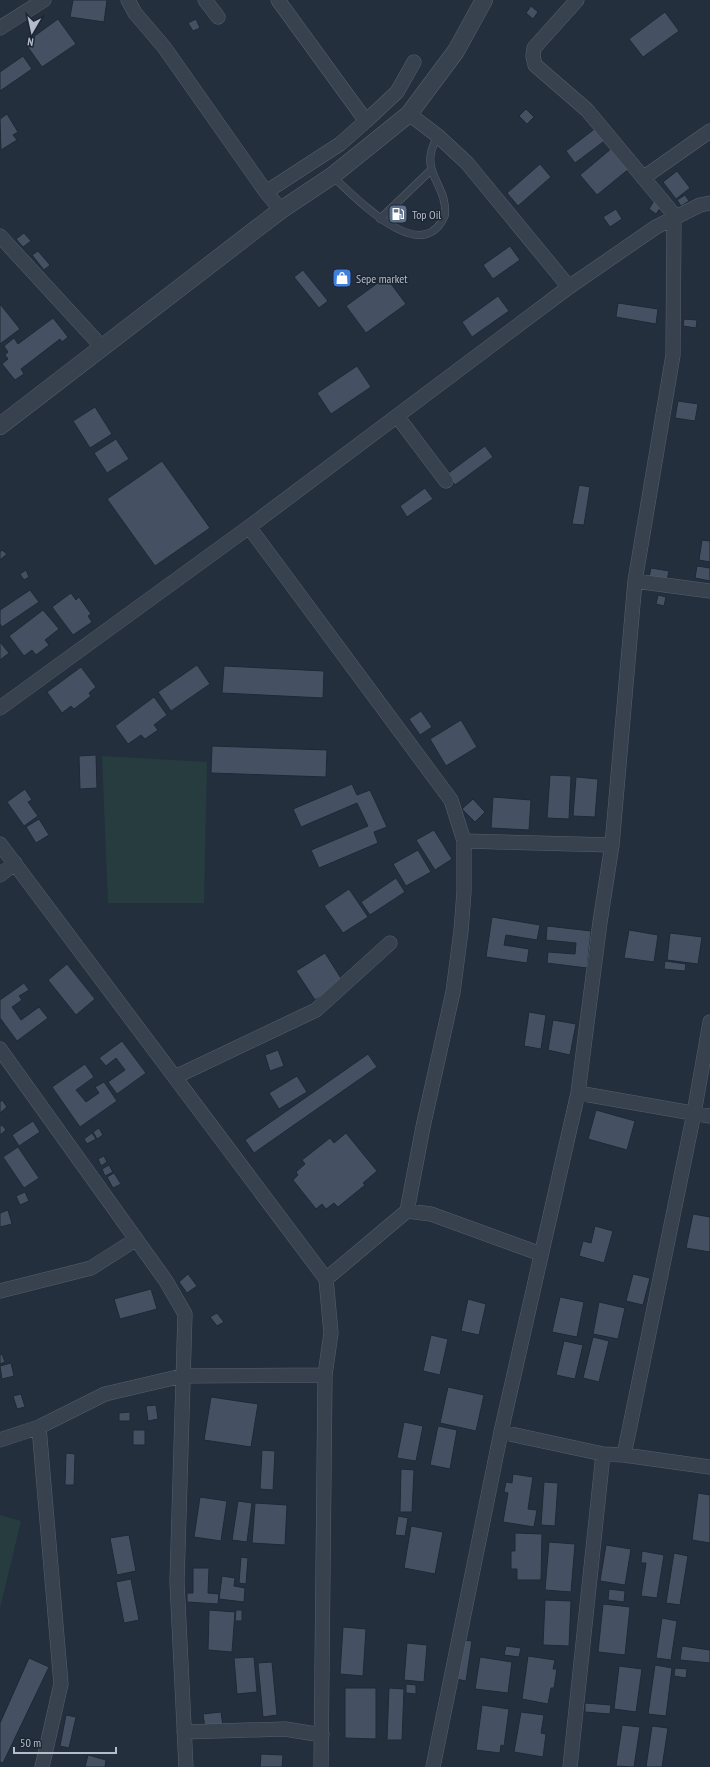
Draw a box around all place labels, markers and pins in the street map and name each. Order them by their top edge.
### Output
fuel station icon: Top Oil [387,203,409,225]
place label: Top Oil [412,207,441,222]
shop icon: Sepe market [331,267,353,289]
place label: Sepe market [356,271,408,286]

